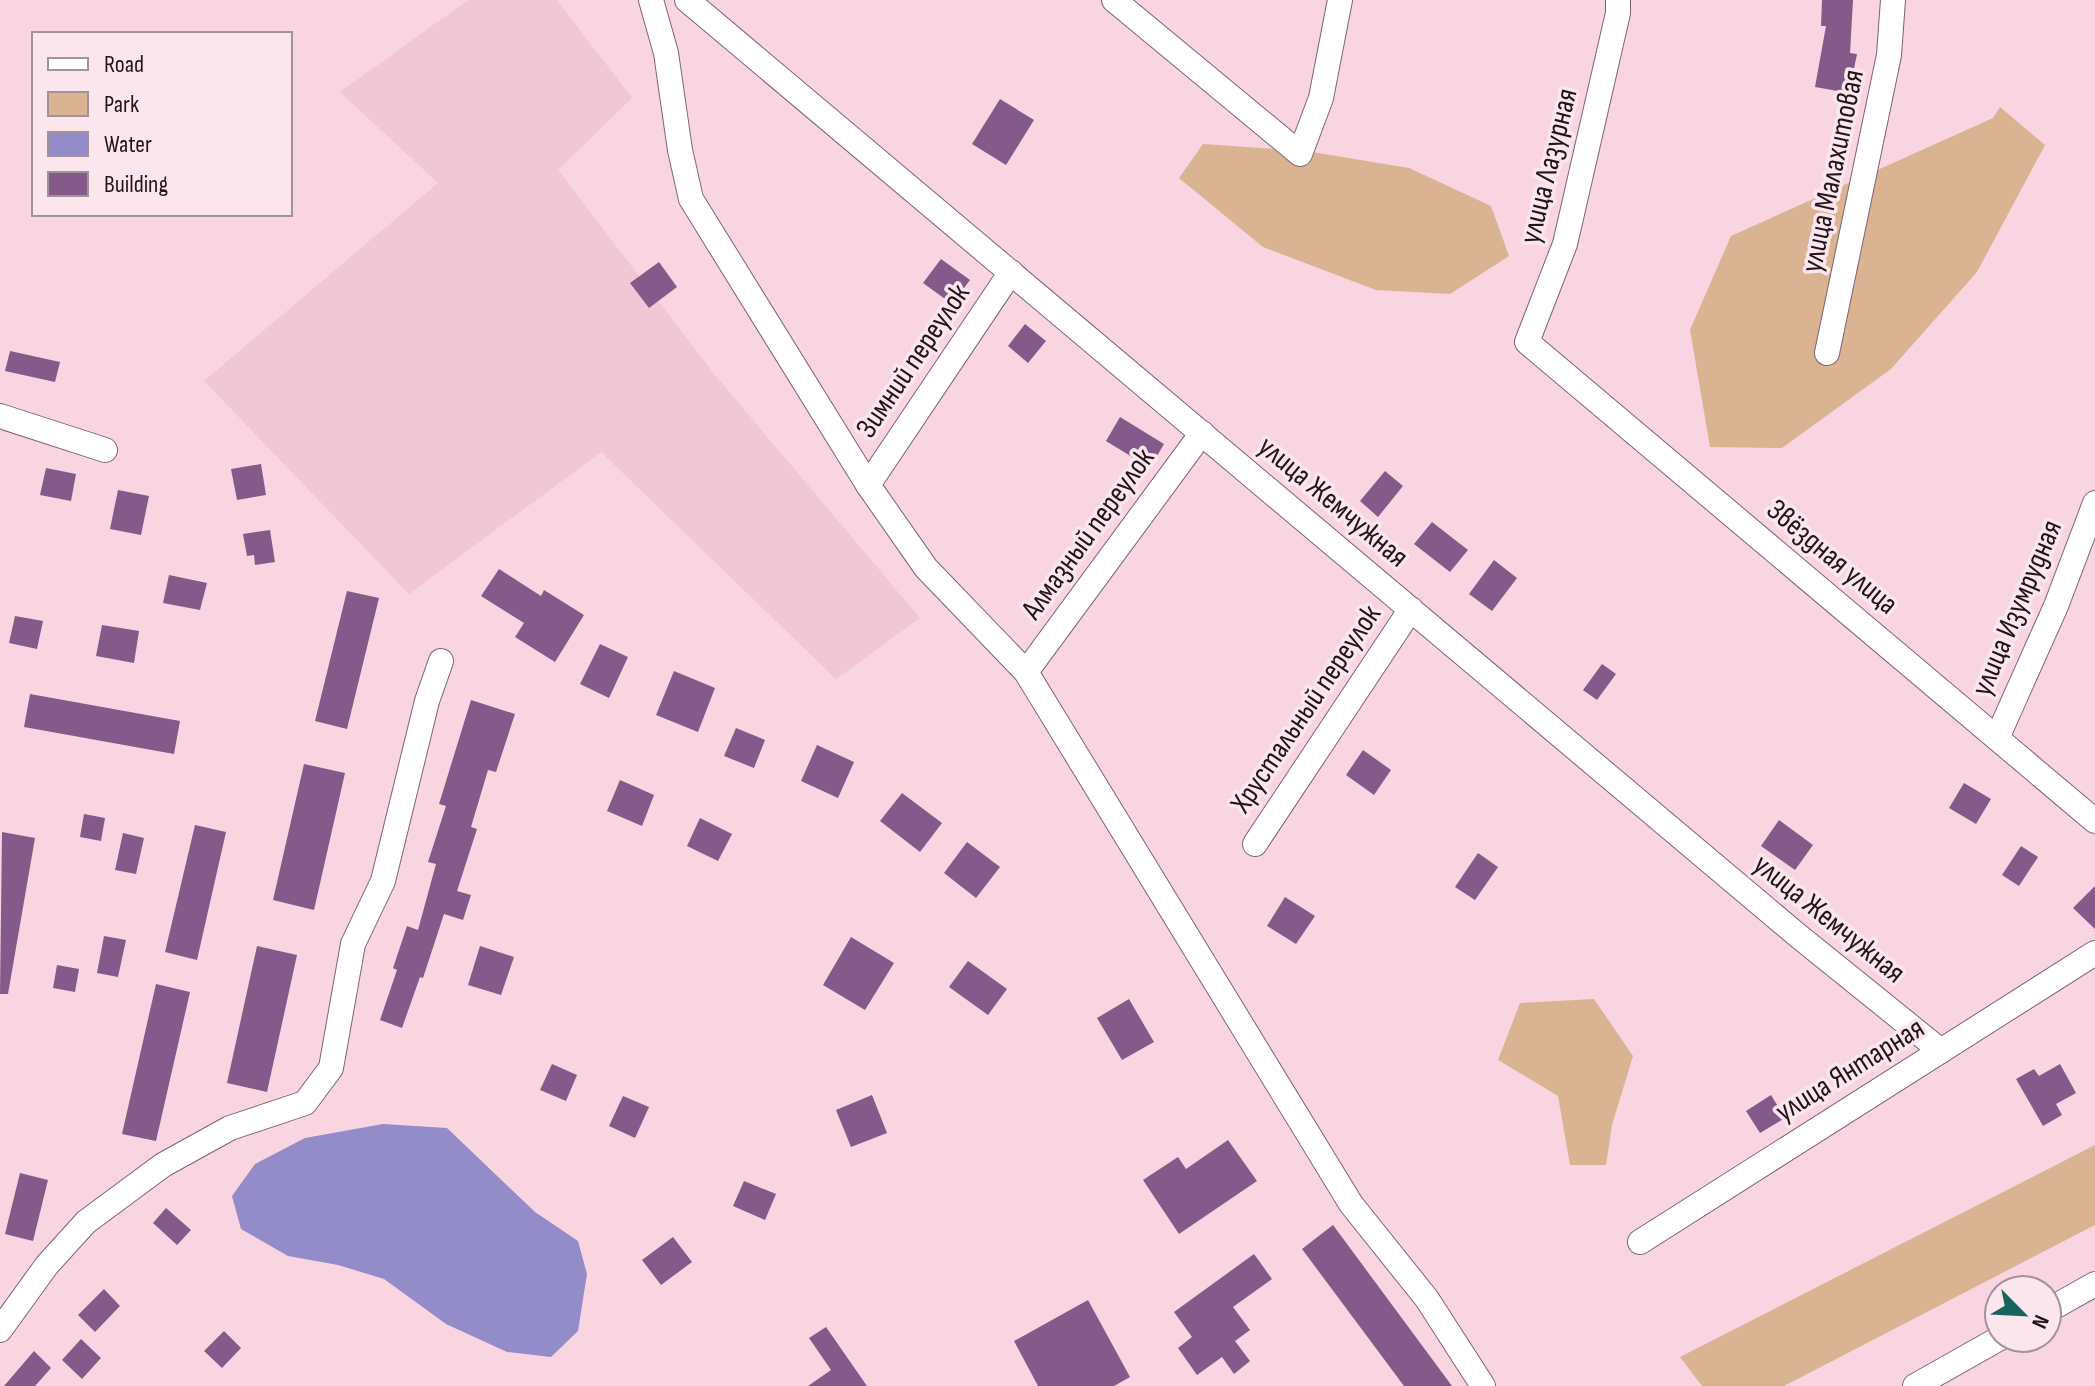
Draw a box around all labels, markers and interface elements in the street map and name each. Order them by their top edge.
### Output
legend [32,32,292,216]
text: Road [104,50,144,79]
street label: улица Малахитовая [1794,66,1872,276]
street label: улица Лазурная [1512,85,1586,247]
text: Park [104,90,139,119]
text: Water [104,130,152,159]
text: Building [104,170,168,199]
street label: Зимний переулок [848,277,978,445]
street label: улица Жемчужная [1251,429,1415,575]
street label: Алмазный переулок [1013,441,1163,627]
street label: Звёздная улица [1759,492,1905,622]
street label: улица Изумрудная [1964,515,2070,701]
street label: Хрустальный переулок [1223,598,1389,821]
street label: улица Жемчужная [1746,847,1912,991]
street label: улица Янтарная [1769,1010,1931,1130]
north arrow [1983,1274,2063,1354]
text: N [2025,1311,2055,1332]

